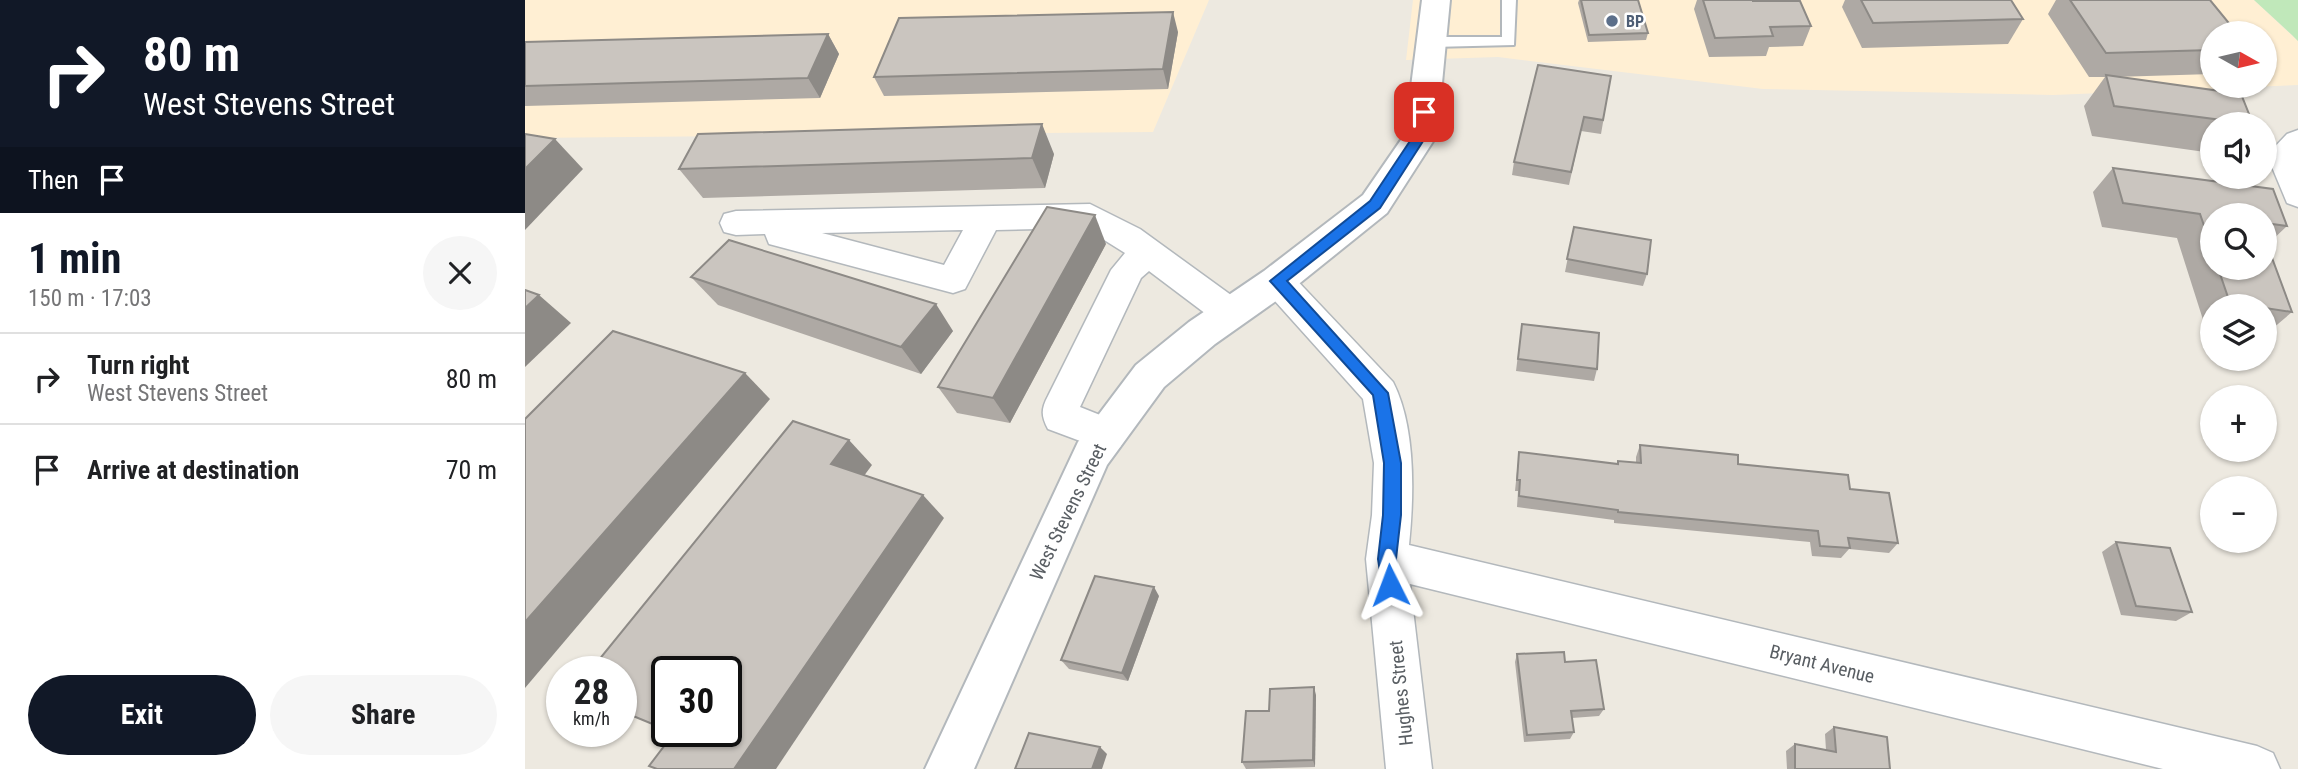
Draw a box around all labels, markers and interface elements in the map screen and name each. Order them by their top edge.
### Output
place label: BP [1626,12,1644,31]
marker: BP [1604,13,1620,29]
north arrow [2200,21,2277,98]
map controls [2200,21,2277,553]
text: 80 m [143,26,240,83]
icon: right [28,28,119,119]
pin [1394,82,1454,142]
text: West Stevens Street [143,85,395,123]
icon: arrive [1405,93,1443,131]
button: sound [2200,112,2277,189]
icon: arrive [93,161,131,199]
text: Then [28,165,79,195]
button: search [2200,203,2277,280]
text: 1 min [28,234,121,283]
button: close [423,236,497,310]
text: 150 m · 17:03 [28,285,152,312]
button: layers [2200,294,2277,371]
text: Turn right [87,350,189,380]
icon: right [28,360,66,398]
text: 80 m [446,364,497,394]
text: West Stevens Street [87,380,268,407]
button: + [2200,385,2277,462]
street label: West Stevens Street [1025,440,1111,584]
icon: arrive [28,451,66,489]
text: Arrive at destination [87,455,299,485]
text: 70 m [446,455,497,485]
button: − [2200,476,2277,553]
position arrow [1353,548,1427,622]
street label: Hughes Street [1384,639,1418,747]
street label: Bryant Avenue [1767,640,1877,688]
speed limit sign: 30 [651,656,742,747]
text: 28 [574,672,609,713]
button: Exit [28,675,256,755]
button: Share [270,675,497,755]
text: km/h [573,708,610,729]

